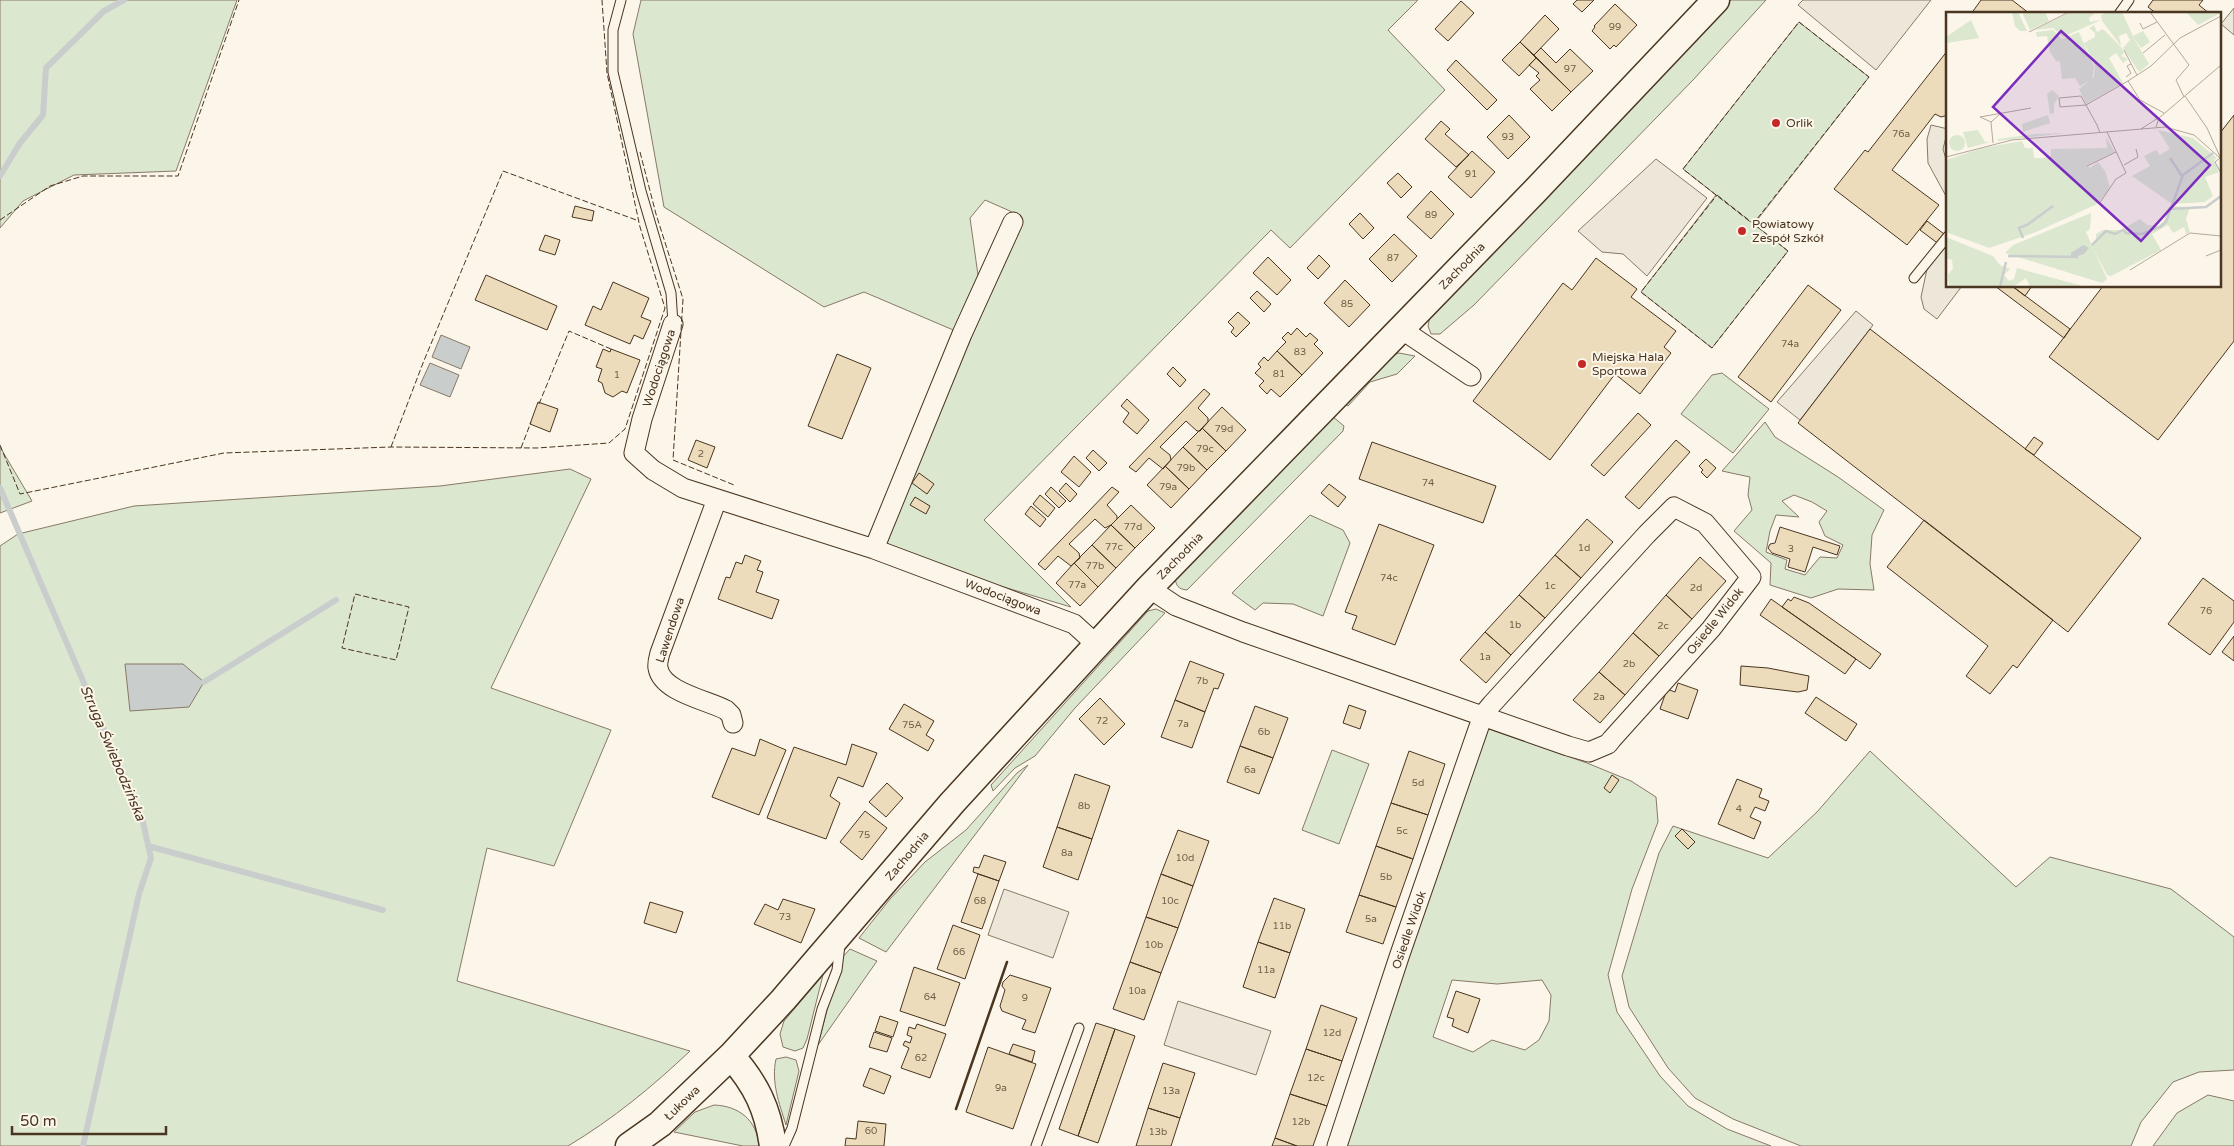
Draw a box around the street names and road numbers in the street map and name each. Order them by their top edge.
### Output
street label: Zachodnia [1436,240,1488,292]
street label: Wodociągowa [640,327,678,409]
street label: Zachodnia [1154,530,1206,582]
street label: Wodociągowa [963,576,1043,618]
street label: Osiedle Widok [1684,584,1747,657]
street label: Lawendowa [653,595,687,665]
street label: Zachodnia [882,829,932,883]
street label: Osiedle Widok [1389,888,1429,971]
street label: Łukowa [661,1083,703,1123]

